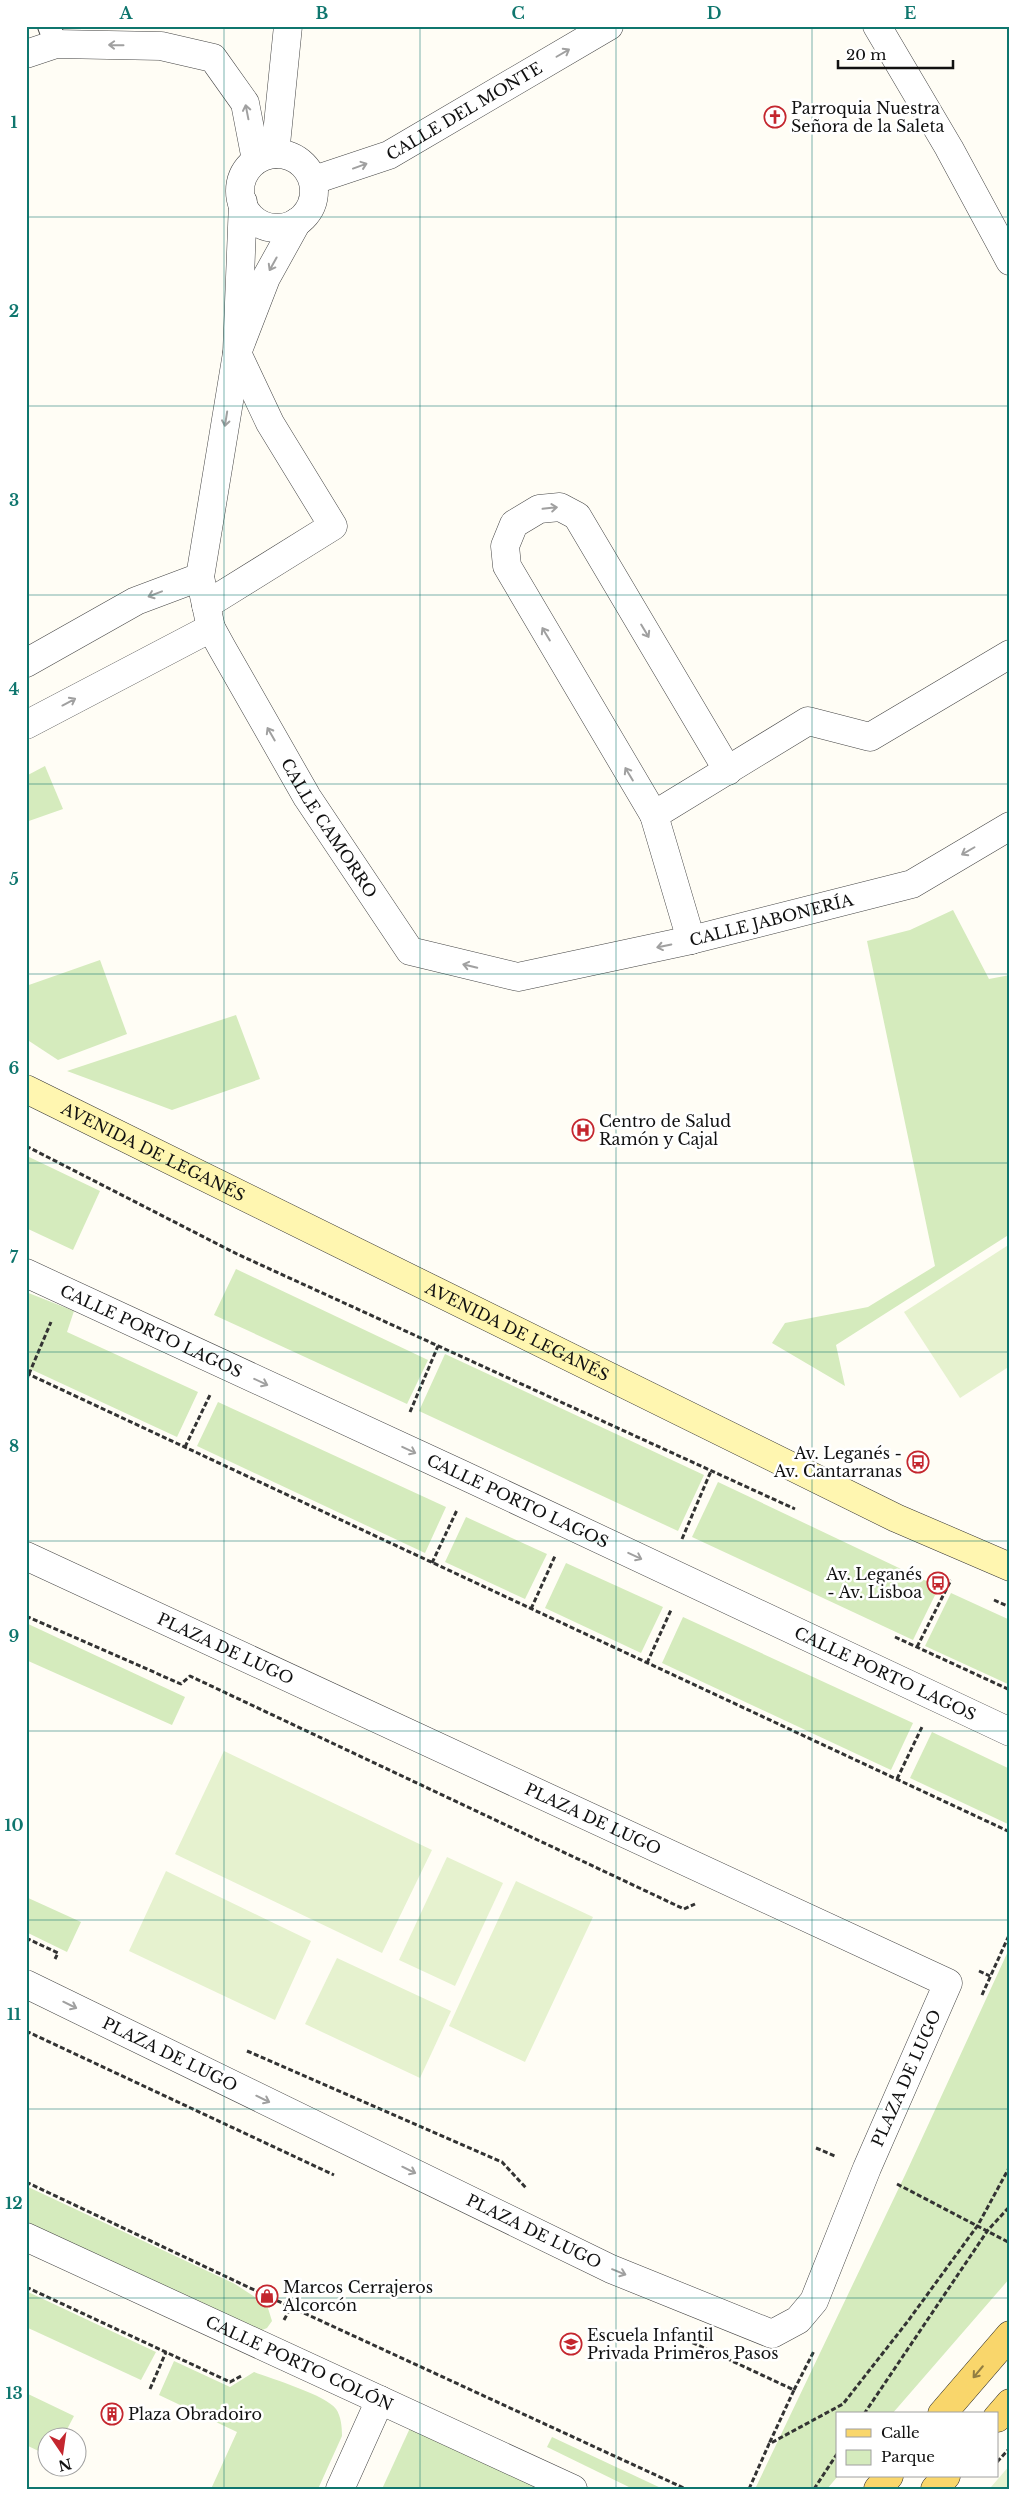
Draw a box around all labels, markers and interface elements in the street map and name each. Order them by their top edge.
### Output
text: A [119,3,134,23]
text: B [316,3,329,23]
text: C [511,3,525,23]
text: D [707,3,721,23]
text: E [904,3,916,23]
scale bar [838,38,954,70]
one-way arrow [109,41,125,50]
text: 20 m [846,45,886,64]
one-way arrow [555,47,570,57]
street label: CALLE DEL MONTE [383,58,545,164]
place label: Parroquia Nuestra Señora de la Saleta [791,98,945,136]
one-way arrow [241,105,251,121]
church icon: Parroquia Nuestra Señora de la Saleta [763,105,787,129]
text: 1 [11,112,18,132]
one-way arrow [352,161,367,170]
one-way arrow [268,257,278,272]
text: 2 [9,301,19,321]
one-way arrow [221,410,231,426]
text: 3 [9,490,19,510]
one-way arrow [542,503,558,513]
one-way arrow [147,590,163,599]
one-way arrow [640,623,650,637]
one-way arrow [541,627,551,641]
text: 4 [9,679,19,699]
one-way arrow [62,696,76,706]
one-way arrow [266,726,276,741]
street label: CALLE CAMORRO [277,755,382,902]
one-way arrow [623,767,633,781]
one-way arrow [961,846,975,856]
text: 5 [9,869,19,889]
street label: CALLE JABONERÍA [687,889,856,950]
one-way arrow [657,941,673,951]
one-way arrow [463,960,479,970]
text: 6 [9,1058,20,1078]
street label: AVENIDA DE LEGANÉS [57,1098,248,1205]
place label: Centro de Salud Ramón y Cajal [599,1111,731,1149]
hospital icon: Centro de Salud Ramón y Cajal [571,1118,595,1142]
text: 7 [10,1247,19,1267]
street label: AVENIDA DE LEGANÉS [421,1277,613,1385]
street label: CALLE PORTO LAGOS [57,1280,246,1382]
one-way arrow [253,1377,268,1387]
text: 8 [9,1436,19,1456]
place label: Av. Leganés - Av. Cantarranas [773,1443,902,1481]
one-way arrow [401,1445,416,1455]
street label: CALLE PORTO LAGOS [424,1450,612,1552]
bus stop icon: Av. Leganés - Av. Cantarranas [906,1450,930,1474]
one-way arrow [627,1551,642,1561]
place label: Av. Leganés - Av. Lisboa [825,1564,922,1602]
bus stop icon: Av. Leganés - Av. Lisboa [926,1571,950,1595]
street label: PLAZA DE LUGO [154,1608,297,1689]
street label: CALLE PORTO LAGOS [791,1622,979,1725]
text: 9 [9,1626,20,1646]
street label: PLAZA DE LUGO [522,1779,664,1859]
text: 10 [4,1815,24,1835]
one-way arrow [62,2001,77,2010]
text: 11 [7,2004,21,2024]
street label: PLAZA DE LUGO [867,2006,945,2150]
street label: PLAZA DE LUGO [99,2013,241,2095]
one-way arrow [256,2094,271,2104]
one-way arrow [402,2165,417,2175]
street label: PLAZA DE LUGO [463,2190,605,2272]
text: 12 [5,2193,23,2213]
one-way arrow [611,2267,626,2277]
place label: Marcos Cerrajeros Alcorcón [282,2277,433,2315]
shop icon: Marcos Cerrajeros Alcorcón [255,2284,279,2308]
street label: CALLE PORTO COLÓN [203,2311,396,2415]
place label: Escuela Infantil Privada Primeros Pasos [587,2325,778,2363]
school or university icon: Escuela Infantil Privada Primeros Pasos [559,2332,583,2356]
one-way arrow [972,2365,984,2378]
text: 13 [5,2383,23,2403]
building icon: Plaza Obradoiro [100,2402,124,2426]
place label: Plaza Obradoiro [128,2404,262,2424]
legend [836,2412,998,2478]
text: Calle [881,2423,920,2442]
north arrow [38,2428,88,2478]
text: Parque [881,2447,935,2466]
text: N [56,2454,73,2475]

